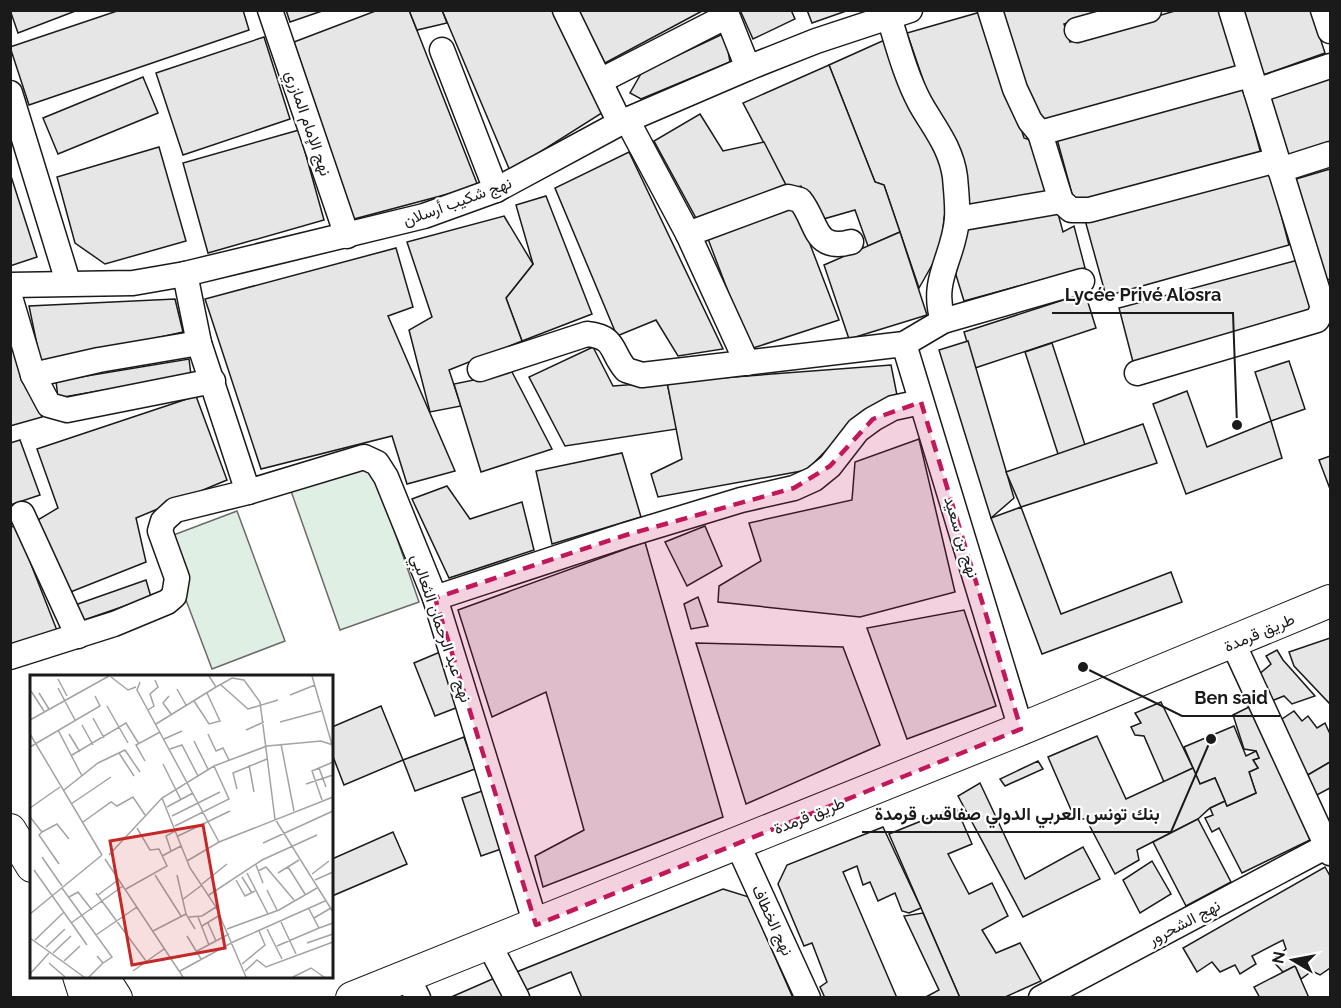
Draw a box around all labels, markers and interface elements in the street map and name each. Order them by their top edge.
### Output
street label: نهج الإمام المازري [278,68,335,180]
street label: نهج شكيب أرسلان [400,173,515,232]
callout: Lycée Privé Alosra [1052,277,1233,313]
text: Lycée Privé Alosra [1065,284,1221,305]
street label: نهج بن سعيد [938,494,983,581]
street label: نهج عبد الرحمان الثعالبي [403,551,476,706]
street label: طريق قرمدة [1221,609,1298,657]
inset map [30,675,333,978]
callout: Ben said [1182,680,1280,716]
text: Ben said [1194,687,1268,708]
street label: طريق قرمدة [771,793,848,839]
callout: بنك تونس العربي الدولي صفاقس قرمدة [862,796,1171,832]
text: بنك تونس العربي الدولي صفاقس قرمدة [874,803,1160,829]
street label: نهج الخطاف [746,882,797,959]
street label: نهج الشحرور [1144,896,1224,952]
north arrow [1263,930,1323,990]
text: N [1268,950,1289,965]

